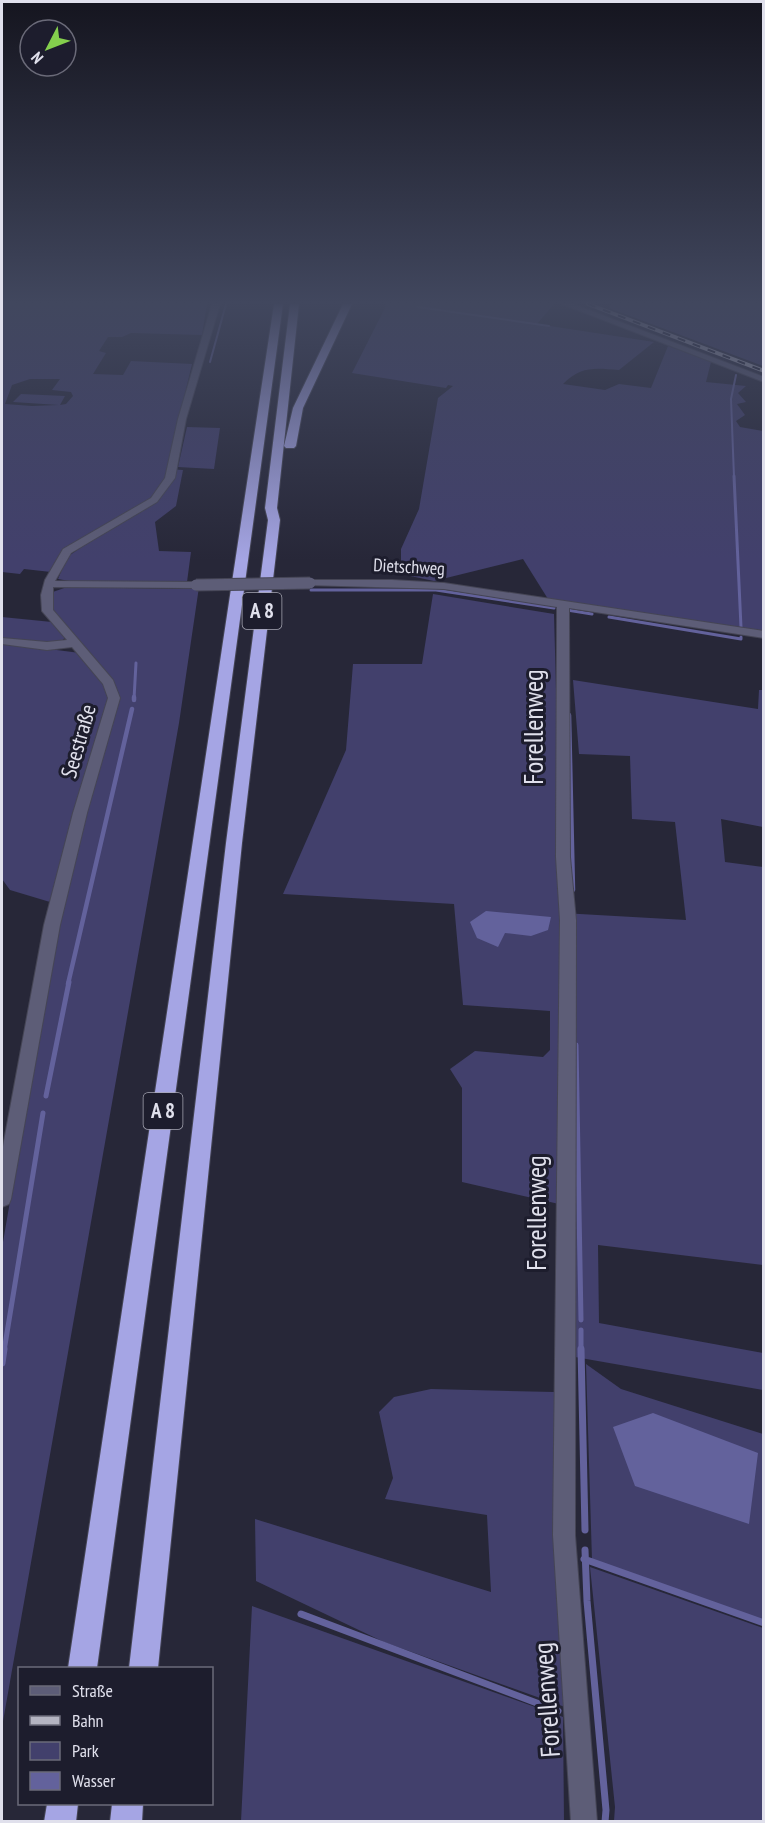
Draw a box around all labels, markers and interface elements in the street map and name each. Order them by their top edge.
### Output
north arrow [18,18,78,78]
text: N [27,48,47,68]
street label: Dietschweg [373,553,445,580]
road number: A 8 [242,593,282,629]
street label: Forellenweg [516,669,550,785]
street label: Seestraße [54,701,102,781]
road number: A 8 [144,1093,182,1129]
street label: Forellenweg [519,1155,553,1271]
street label: Forellenweg [525,1641,567,1759]
legend [18,1667,213,1805]
text: Straße [72,1679,113,1702]
text: Bahn [72,1709,104,1732]
text: Park [72,1739,99,1762]
text: Wasser [72,1769,115,1792]

